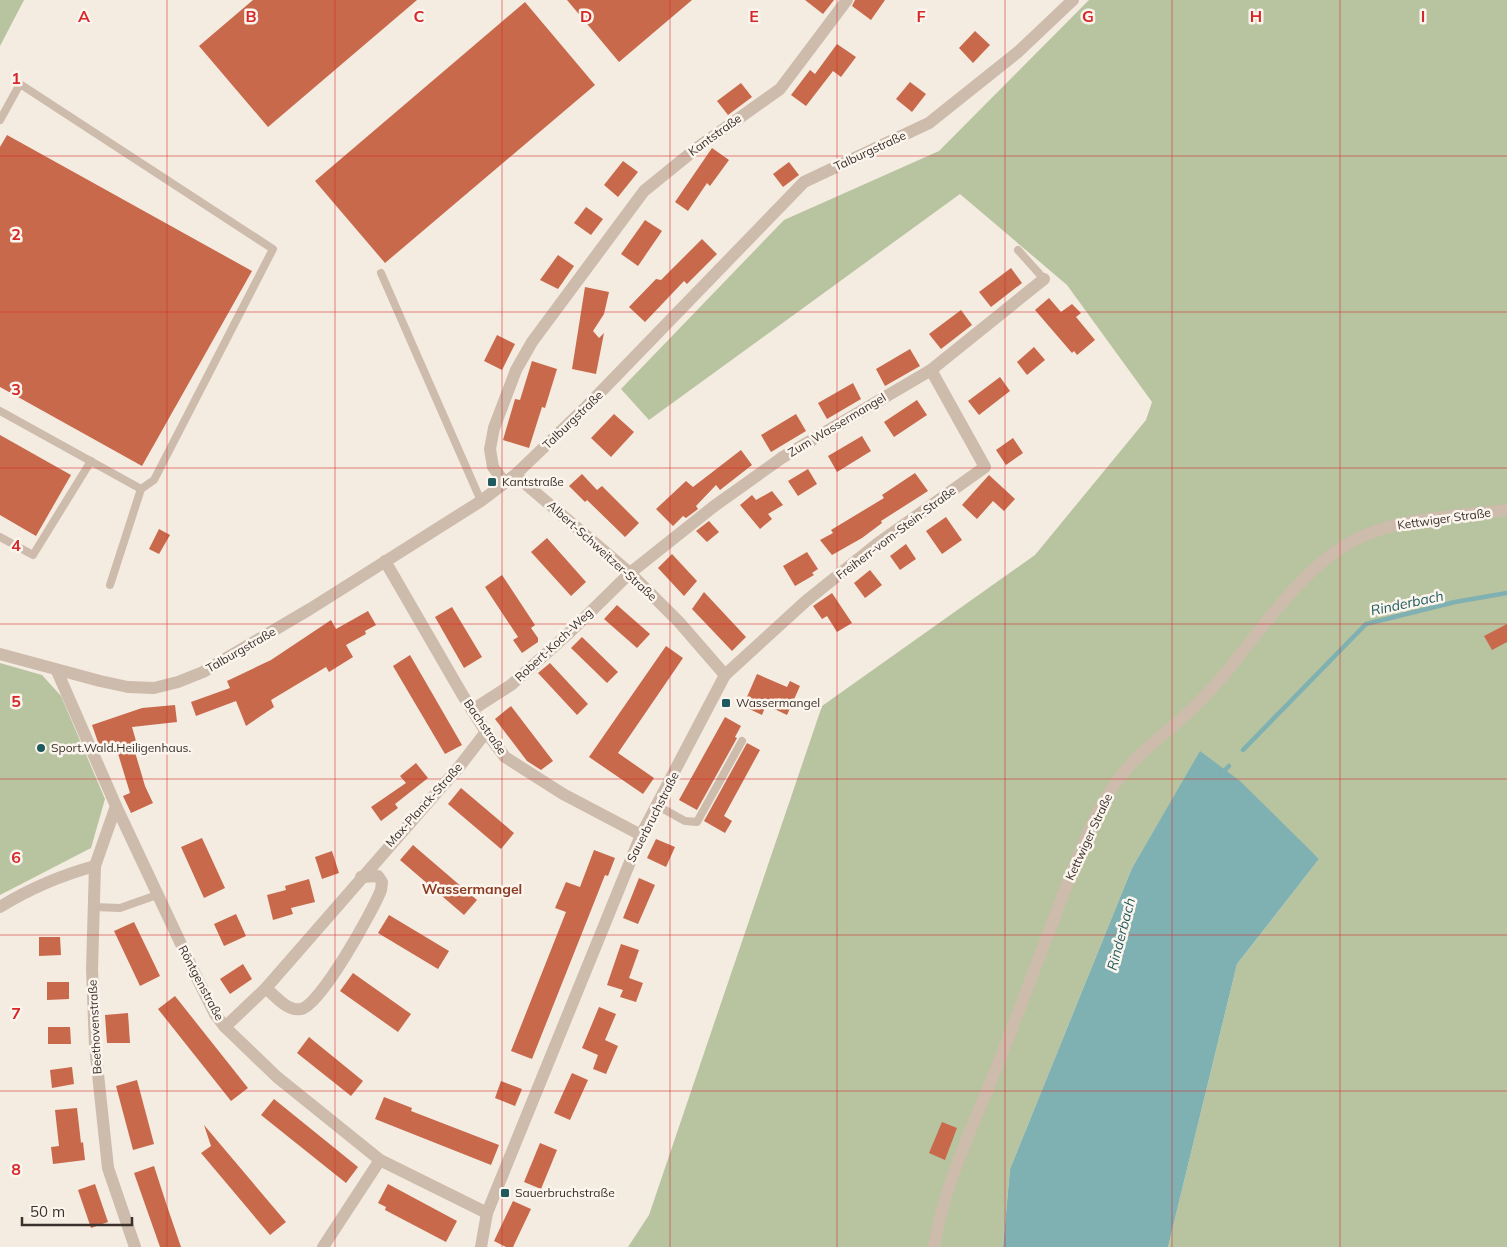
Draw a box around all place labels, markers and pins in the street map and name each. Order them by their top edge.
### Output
place label: Kantstraße [502,474,564,489]
marker: Kantstraße [486,476,498,488]
place label: Wassermangel [736,695,820,710]
marker: Wassermangel [720,697,732,709]
place label: Sport.Wald.Heiligenhaus. [51,740,191,755]
marker: Sport.Wald.Heiligenhaus. [35,742,47,754]
place label: Sauerbruchstraße [515,1185,615,1200]
marker: Sauerbruchstraße [499,1187,511,1199]

